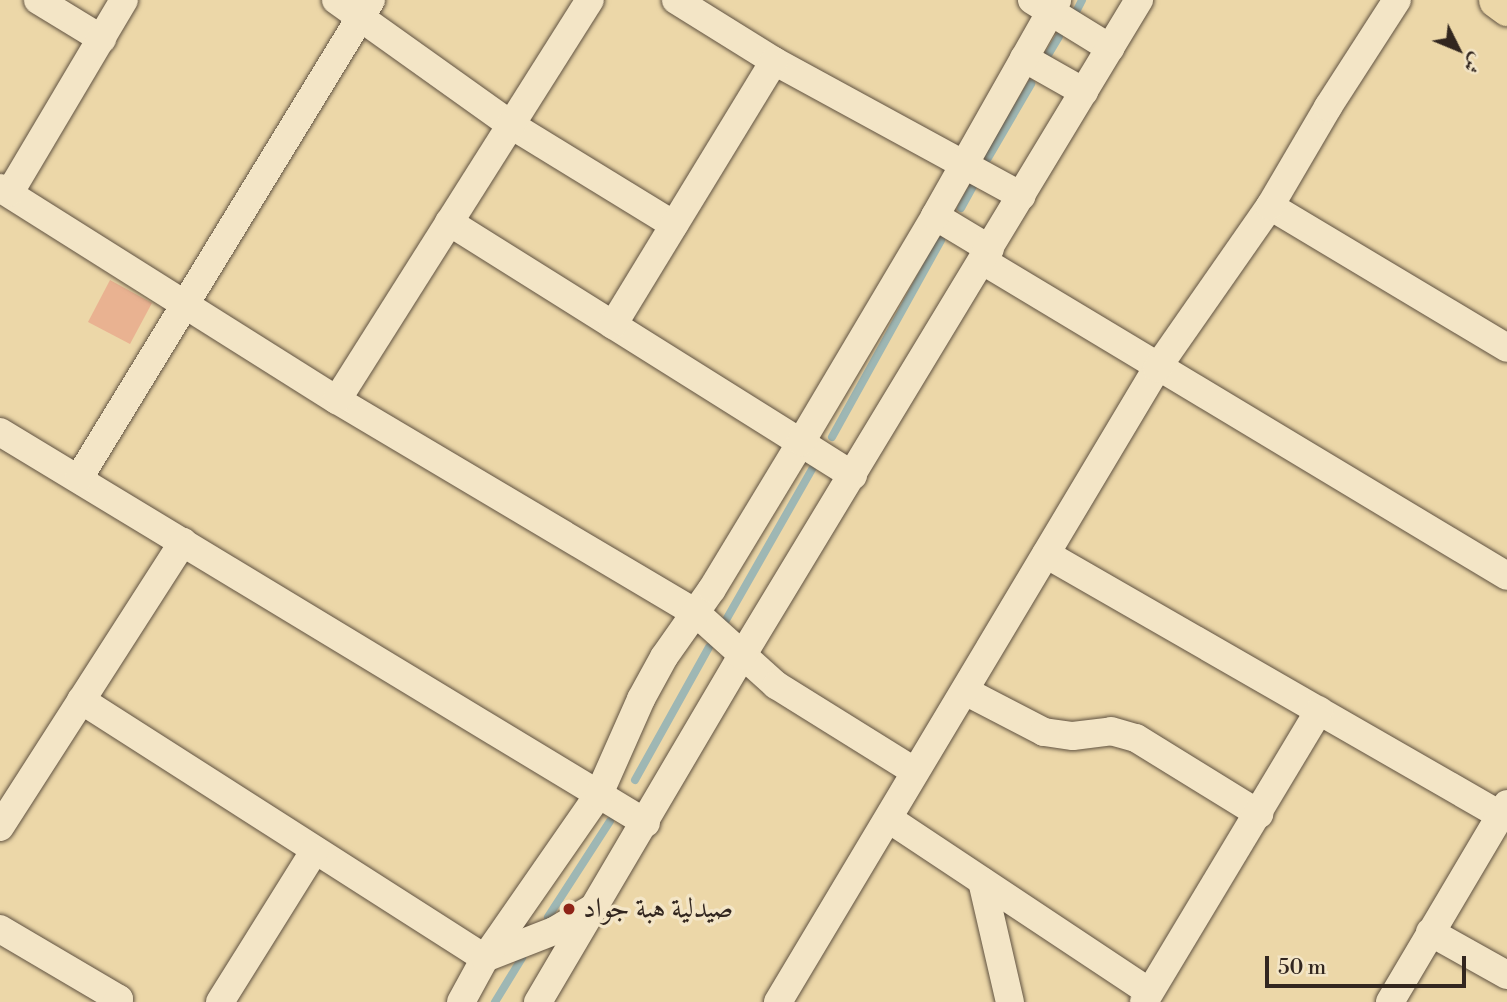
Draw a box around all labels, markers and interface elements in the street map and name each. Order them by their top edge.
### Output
north arrow [1423,14,1493,84]
text: ش [1458,48,1489,78]
place label: صيدلية هبة جواد [583,892,733,926]
marker: صيدلية هبة جواد [561,901,577,917]
scale bar [1269,942,1470,986]
text: 50 m [1278,955,1326,981]

